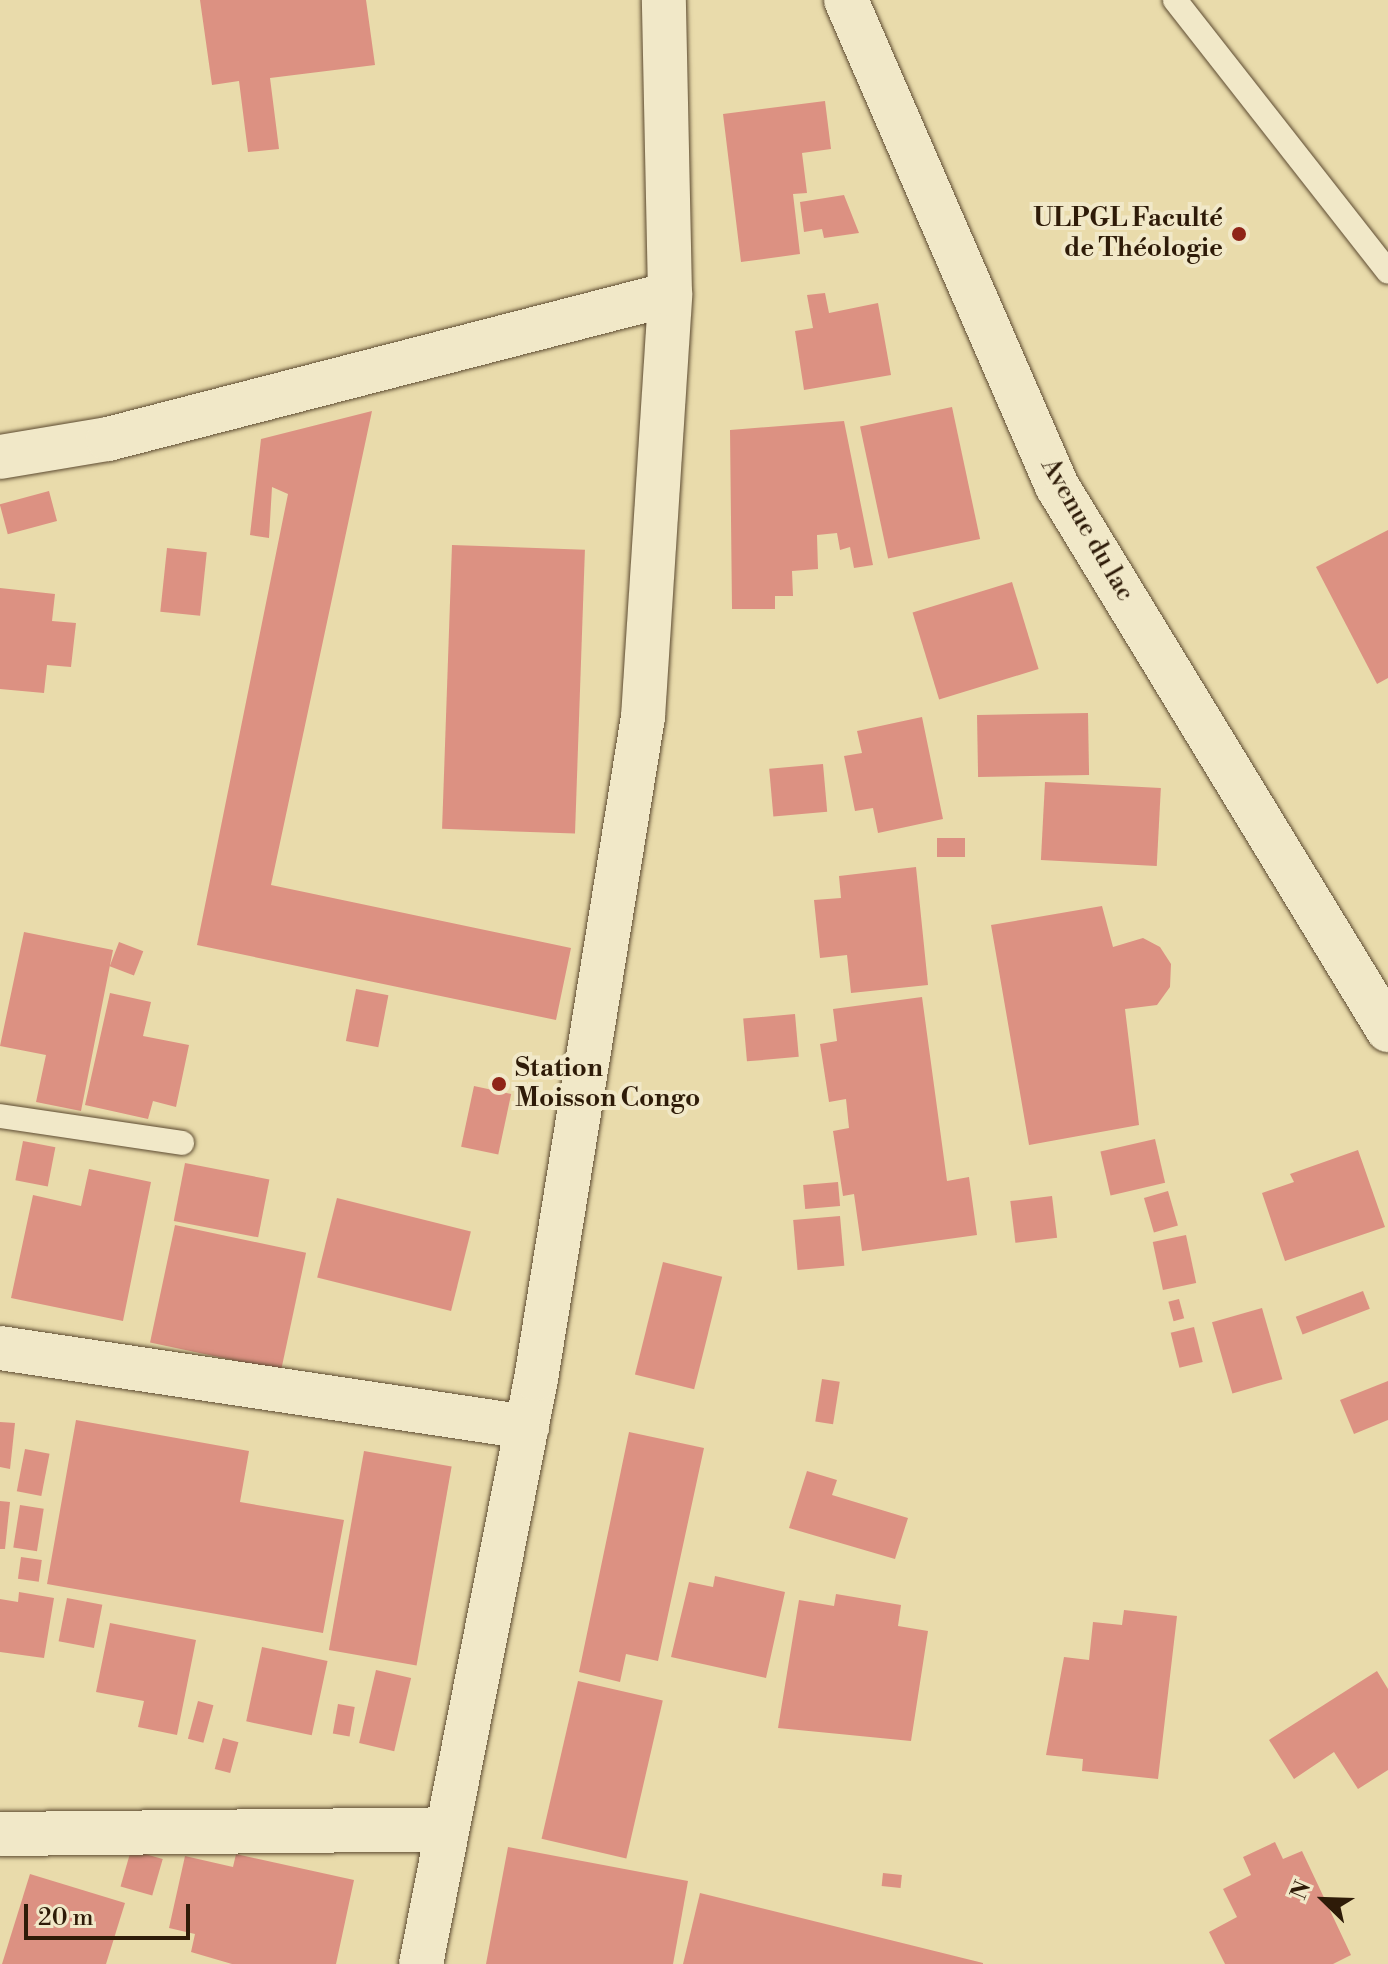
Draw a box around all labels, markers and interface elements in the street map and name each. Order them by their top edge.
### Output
place label: ULPGL Faculté de Théologie [1033,203,1223,264]
marker: ULPGL Faculté de Théologie [1230,225,1248,243]
street label: Avenue du lac [1033,453,1141,607]
place label: Station Moisson Congo [515,1053,700,1114]
marker: Station Moisson Congo [490,1075,508,1093]
north arrow [1284,1860,1364,1940]
text: N [1286,1877,1317,1904]
scale bar [28,1888,194,1938]
text: 20 m [38,1903,94,1933]

